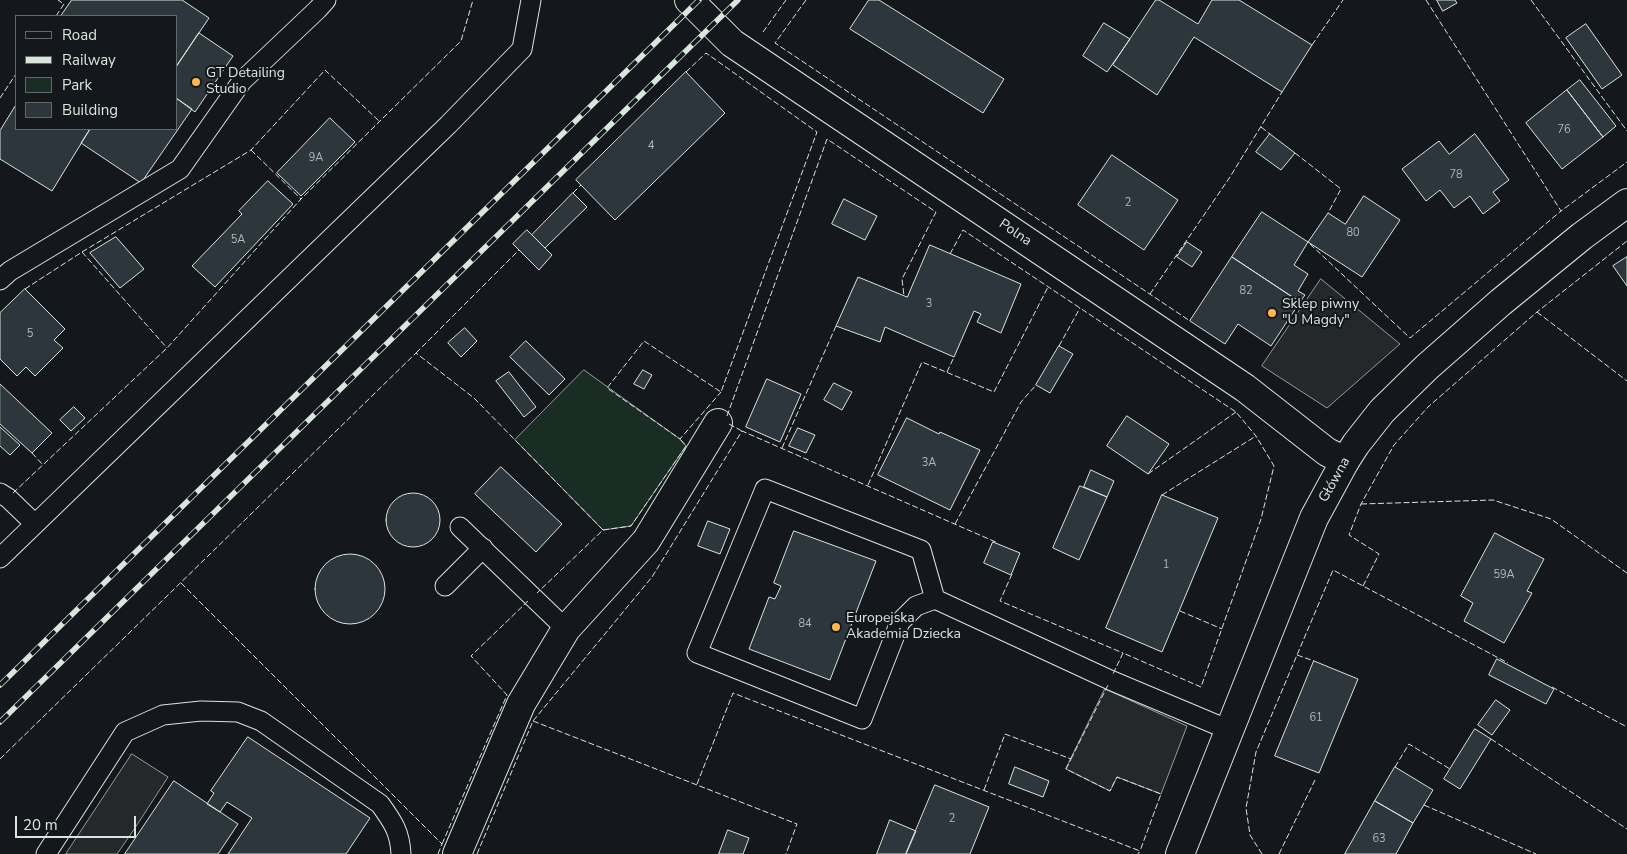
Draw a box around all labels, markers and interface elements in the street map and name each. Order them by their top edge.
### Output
legend [15,15,178,130]
text: Road [62,25,97,45]
text: Railway [62,50,116,70]
place label: GT Detailing Studio [206,66,285,98]
text: Park [62,75,92,95]
marker: GT Detailing Studio [190,76,202,88]
text: Building [62,100,118,120]
house number: 76 [1557,123,1571,137]
house number: 4 [648,139,654,153]
house number: 9A [309,151,323,165]
house number: 78 [1449,168,1463,182]
house number: 2 [1125,196,1131,210]
street label: Polna [995,216,1035,250]
house number: 80 [1346,226,1360,240]
house number: 5A [231,233,245,247]
house number: 82 [1239,284,1253,298]
house number: 3 [926,297,932,311]
place label: Sklep piwny "U Magdy" [1282,297,1359,330]
marker: Sklep piwny "U Magdy" [1266,307,1278,319]
house number: 5 [27,327,33,341]
street label: Główna [1316,454,1354,506]
house number: 3A [922,456,936,470]
house number: 1 [1163,558,1169,572]
house number: 59A [1493,568,1515,582]
place label: Europejska Akademia Dziecka [846,611,961,644]
house number: 84 [798,617,812,631]
marker: Europejska Akademia Dziecka [830,621,842,633]
house number: 61 [1309,711,1323,725]
scale bar [18,806,139,838]
house number: 2 [949,812,955,826]
text: 20 m [23,815,58,835]
house number: 63 [1372,832,1386,846]

